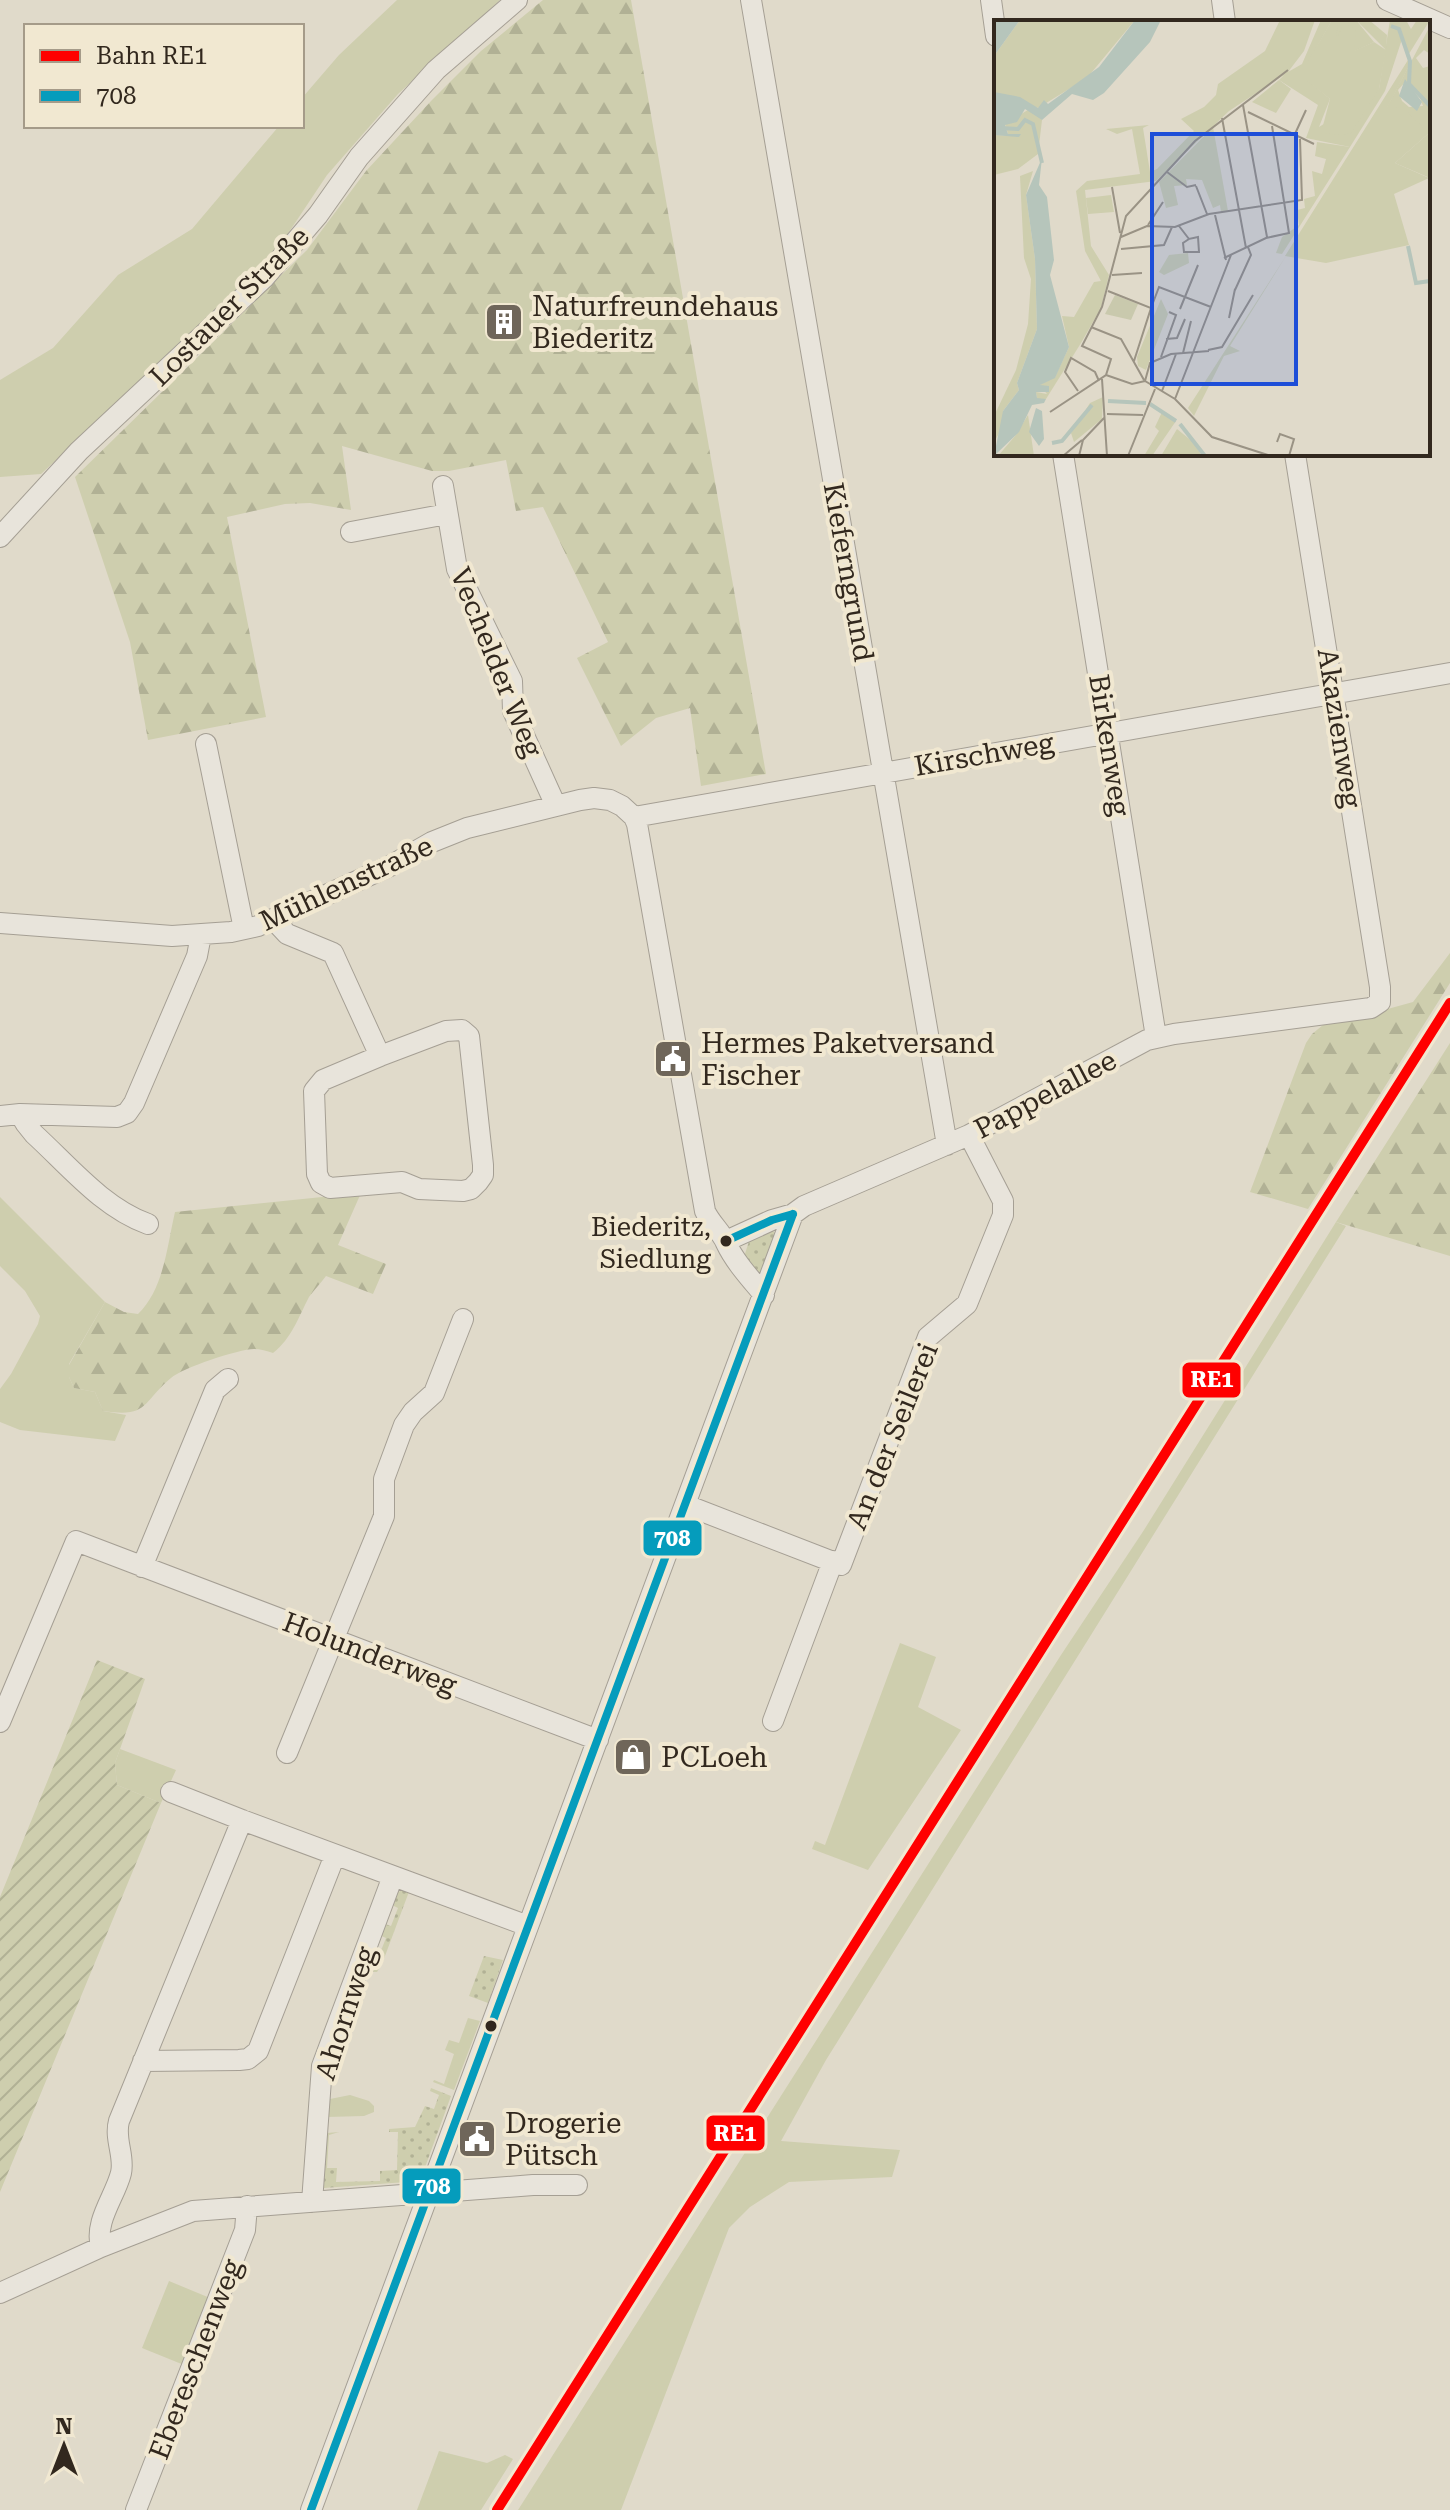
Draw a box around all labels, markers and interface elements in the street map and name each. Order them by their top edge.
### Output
inset map [994,20,1430,456]
legend [24,24,304,128]
text: Bahn RE1 [96,42,208,70]
text: 708 [96,82,136,110]
street label: Lostauer Straße [143,220,316,393]
place label: Naturfreundehaus Biederitz [532,290,778,355]
building icon: Naturfreundehaus Biederitz [483,301,525,343]
street label: Kieferngrund [817,480,880,664]
street label: Vechelder Weg [444,563,550,762]
street label: Akazienweg [1311,646,1368,810]
street label: Birkenweg [1082,672,1137,818]
street label: Kirschweg [912,726,1057,783]
street label: Mühlenstraße [255,829,438,938]
place label: Hermes Paketversand Fischer [701,1027,995,1092]
public building icon: Hermes Paketversand Fischer [652,1038,694,1080]
street label: Pappelallee [969,1043,1122,1146]
place label: Biederitz, Siedlung [591,1212,711,1274]
marker: Biederitz, Siedlung [718,1233,734,1249]
street label: An der Seilerei [840,1338,945,1534]
line badge: RE1 [1181,1361,1242,1399]
text: RE1 [1191,1367,1233,1392]
line badge: 708 [642,1519,703,1557]
text: 708 [654,1526,690,1551]
street label: Holunderweg [278,1605,461,1702]
shop icon: PCLoeh [612,1736,654,1778]
place label: PCLoeh [661,1741,768,1774]
street label: Ahornweg [308,1942,383,2084]
unlabelled marker [483,2018,499,2034]
place label: Drogerie Pütsch [505,2107,621,2172]
line badge: RE1 [705,2114,766,2152]
public building icon: Drogerie Pütsch [456,2118,498,2160]
text: RE1 [714,2121,756,2146]
line badge: 708 [401,2167,462,2205]
text: 708 [414,2174,450,2199]
street label: Ebereschenweg [142,2254,249,2464]
north arrow [24,2406,104,2486]
text: N [56,2414,73,2439]

